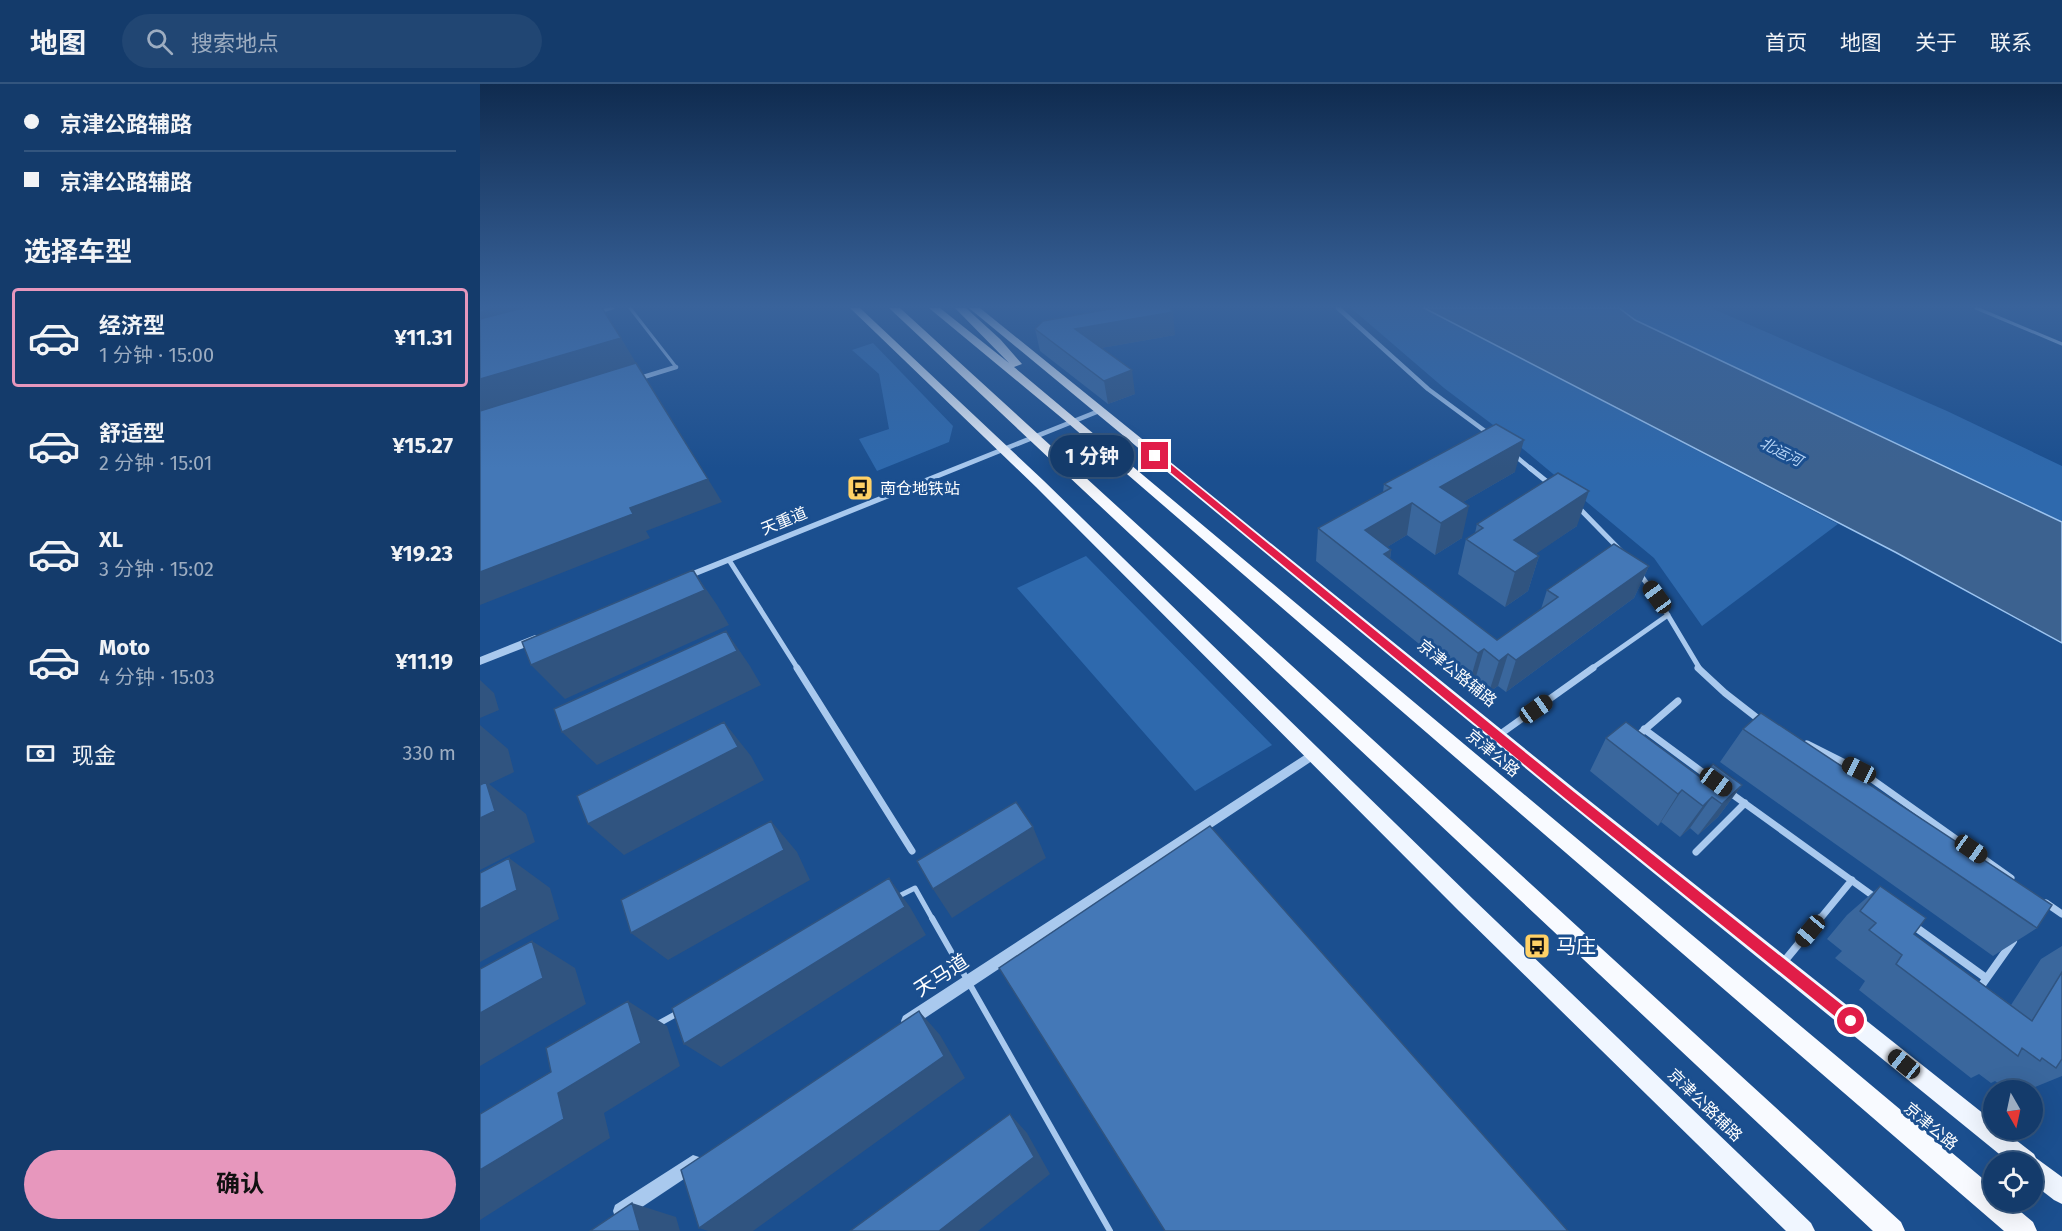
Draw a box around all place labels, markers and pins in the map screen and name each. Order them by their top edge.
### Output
bus stop icon: 南仓地铁站 [845,473,875,503]
place label: 南仓地铁站 [880,479,960,498]
bus stop icon: 马庄 [1522,931,1552,961]
place label: 马庄 [1556,934,1596,958]

